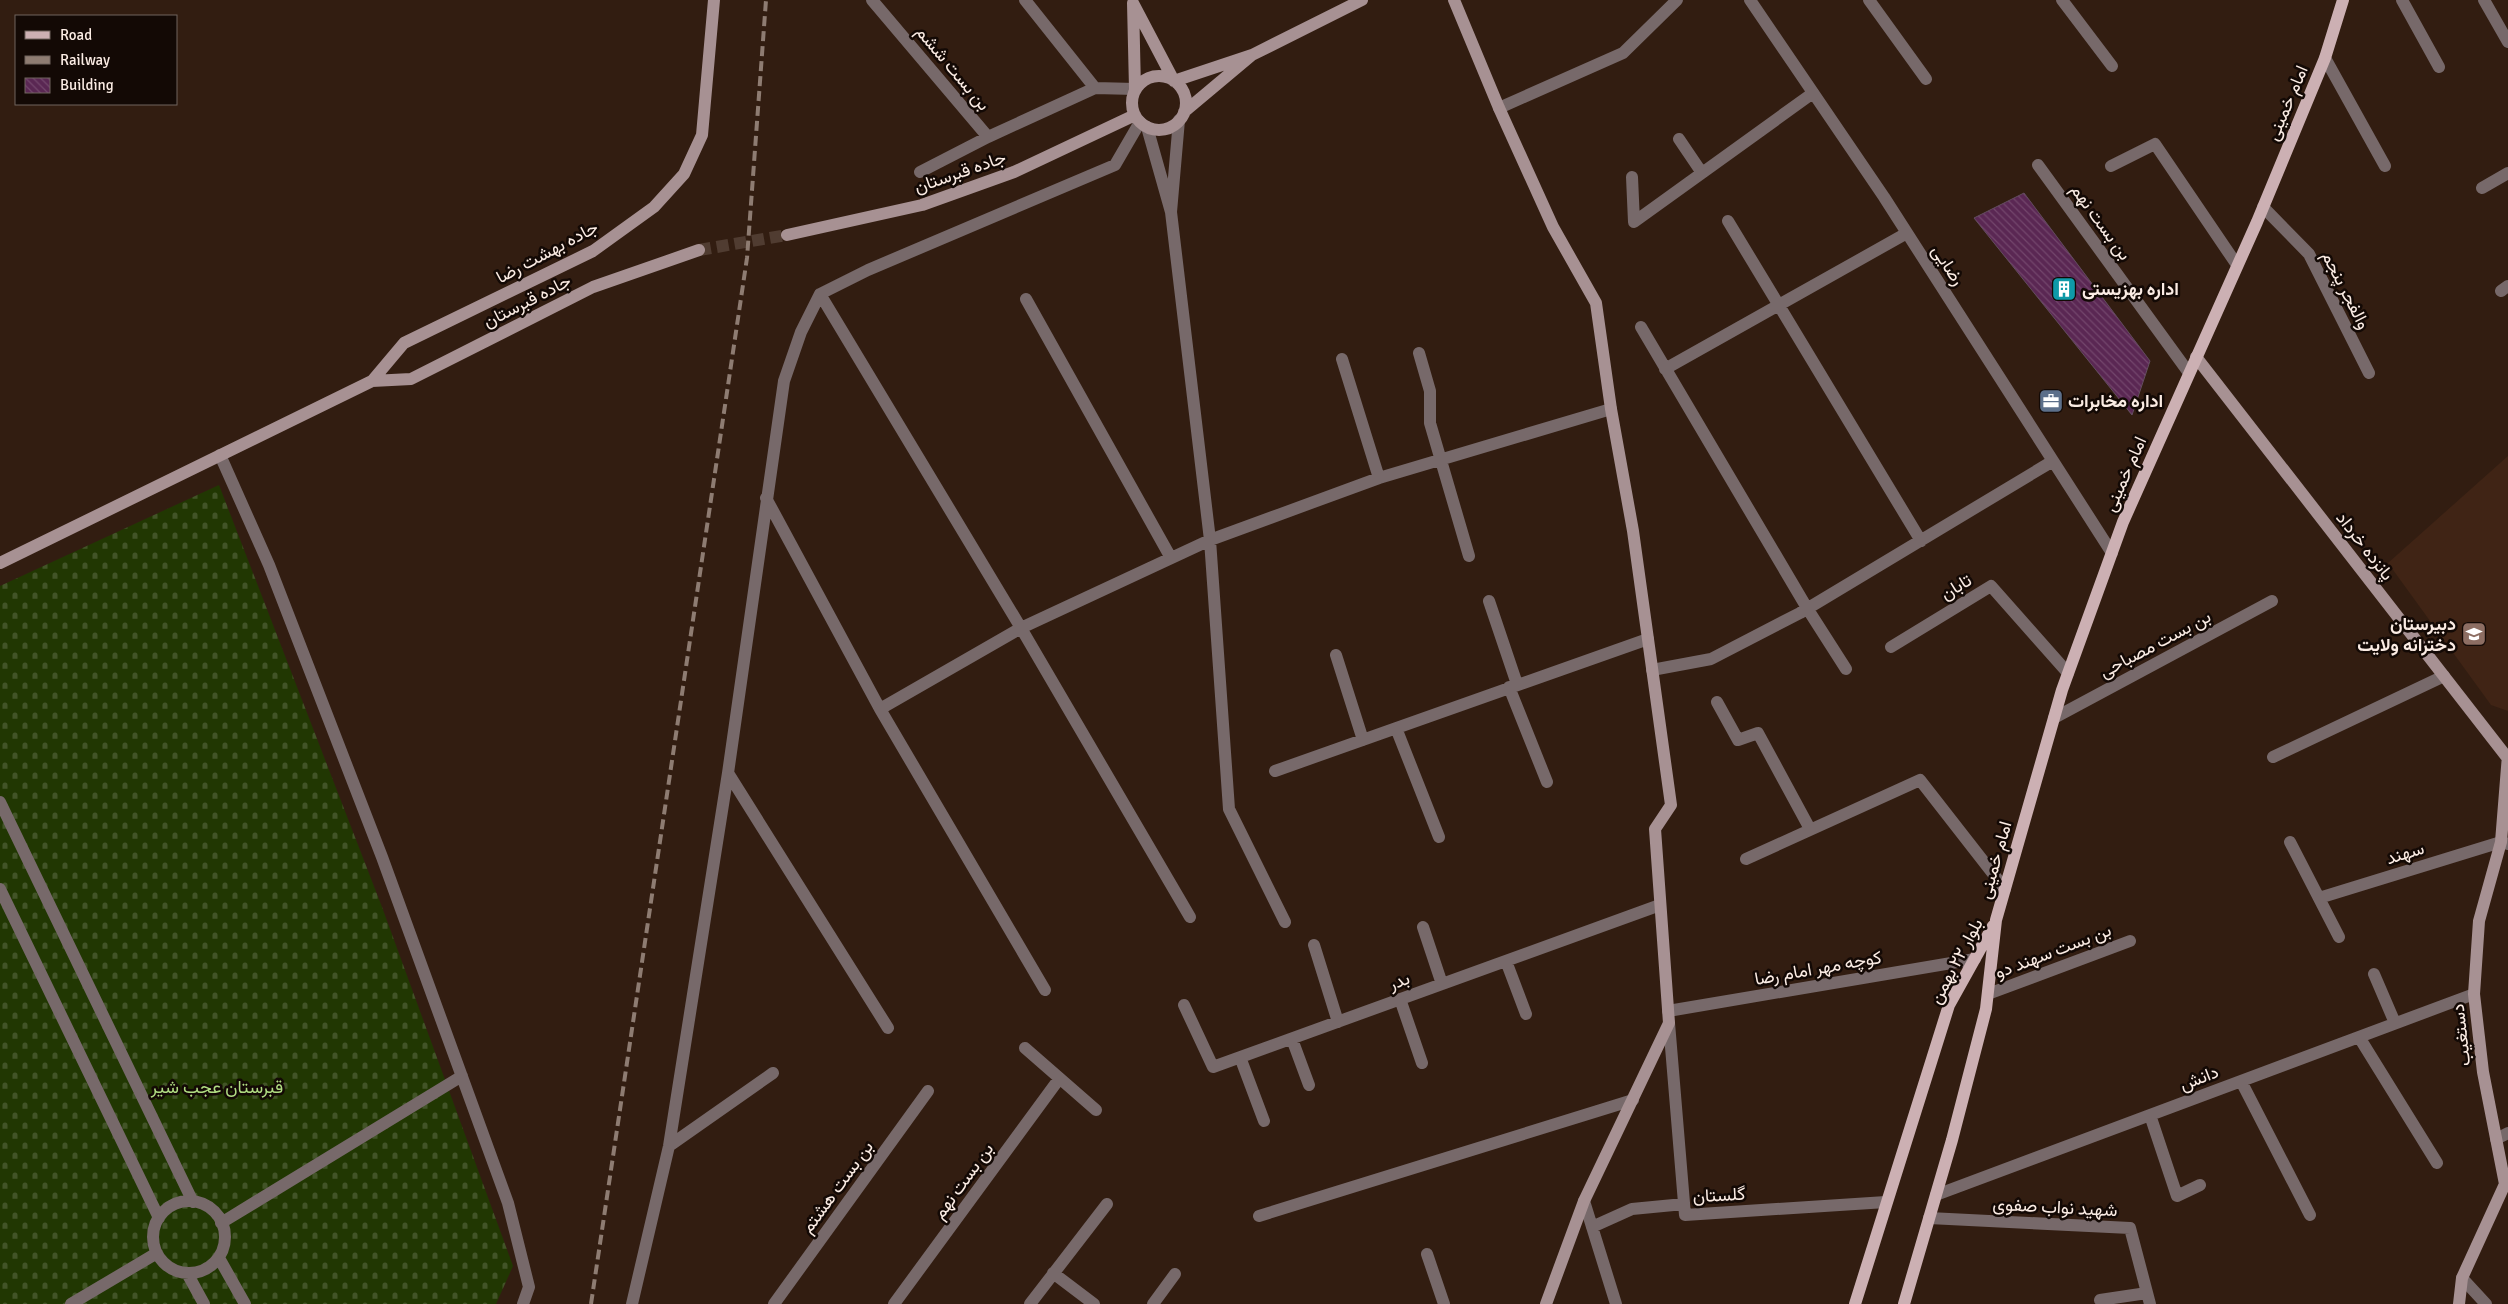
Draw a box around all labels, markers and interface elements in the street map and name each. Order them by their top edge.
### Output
legend [15,15,178,105]
street label: بن بست ششم [910,21,995,116]
text: Road [60,26,92,44]
text: Railway [60,51,110,69]
street label: امام خمینی [2261,62,2314,144]
text: Building [60,76,114,94]
street label: جاده قبرستان [911,146,1009,198]
street label: بن بست نهم [2065,180,2136,265]
street label: جاده بهشت رضا [492,216,602,288]
street label: رضایی [1927,240,1969,290]
street label: والفجر پنجم [2316,247,2375,333]
street label: جاده قبرستان [479,269,575,333]
building icon: اداره بهزیستی [2051,276,2077,302]
place label: اداره بهزیستی [2082,278,2179,300]
office icon: اداره مخابرات [2038,388,2064,414]
place label: اداره مخابرات [2068,390,2163,412]
street label: امام خمینی [2099,433,2152,515]
street label: پانزده خرداد [2331,507,2399,585]
street label: تابان [1936,569,1976,605]
street label: بن بست مصباحی [2095,605,2215,683]
place label: دبیرستان دخترانه ولایت [2357,613,2456,656]
school or university icon: دبیرستان دخترانه ولایت [2461,621,2487,647]
street label: امام خمینی [1973,819,2018,902]
street label: سهند [2383,837,2427,869]
street label: بلوار ۲۲ بهمن [1924,914,1988,1008]
street label: بن بست سهند دو [1992,919,2114,983]
street label: کوچه مهر امام رضا [1753,946,1883,991]
street label: بدر [1384,967,1413,995]
street label: دستغیب [2447,1003,2475,1067]
street label: دانش [2176,1061,2222,1095]
park label: قبرستان عجب شیر [150,1076,283,1098]
street label: بن بست هشتم [796,1136,879,1238]
street label: بن بست نهم [928,1139,999,1224]
street label: گلستان [1692,1183,1746,1207]
street label: شهید نواب صفوی [1992,1193,2118,1221]

